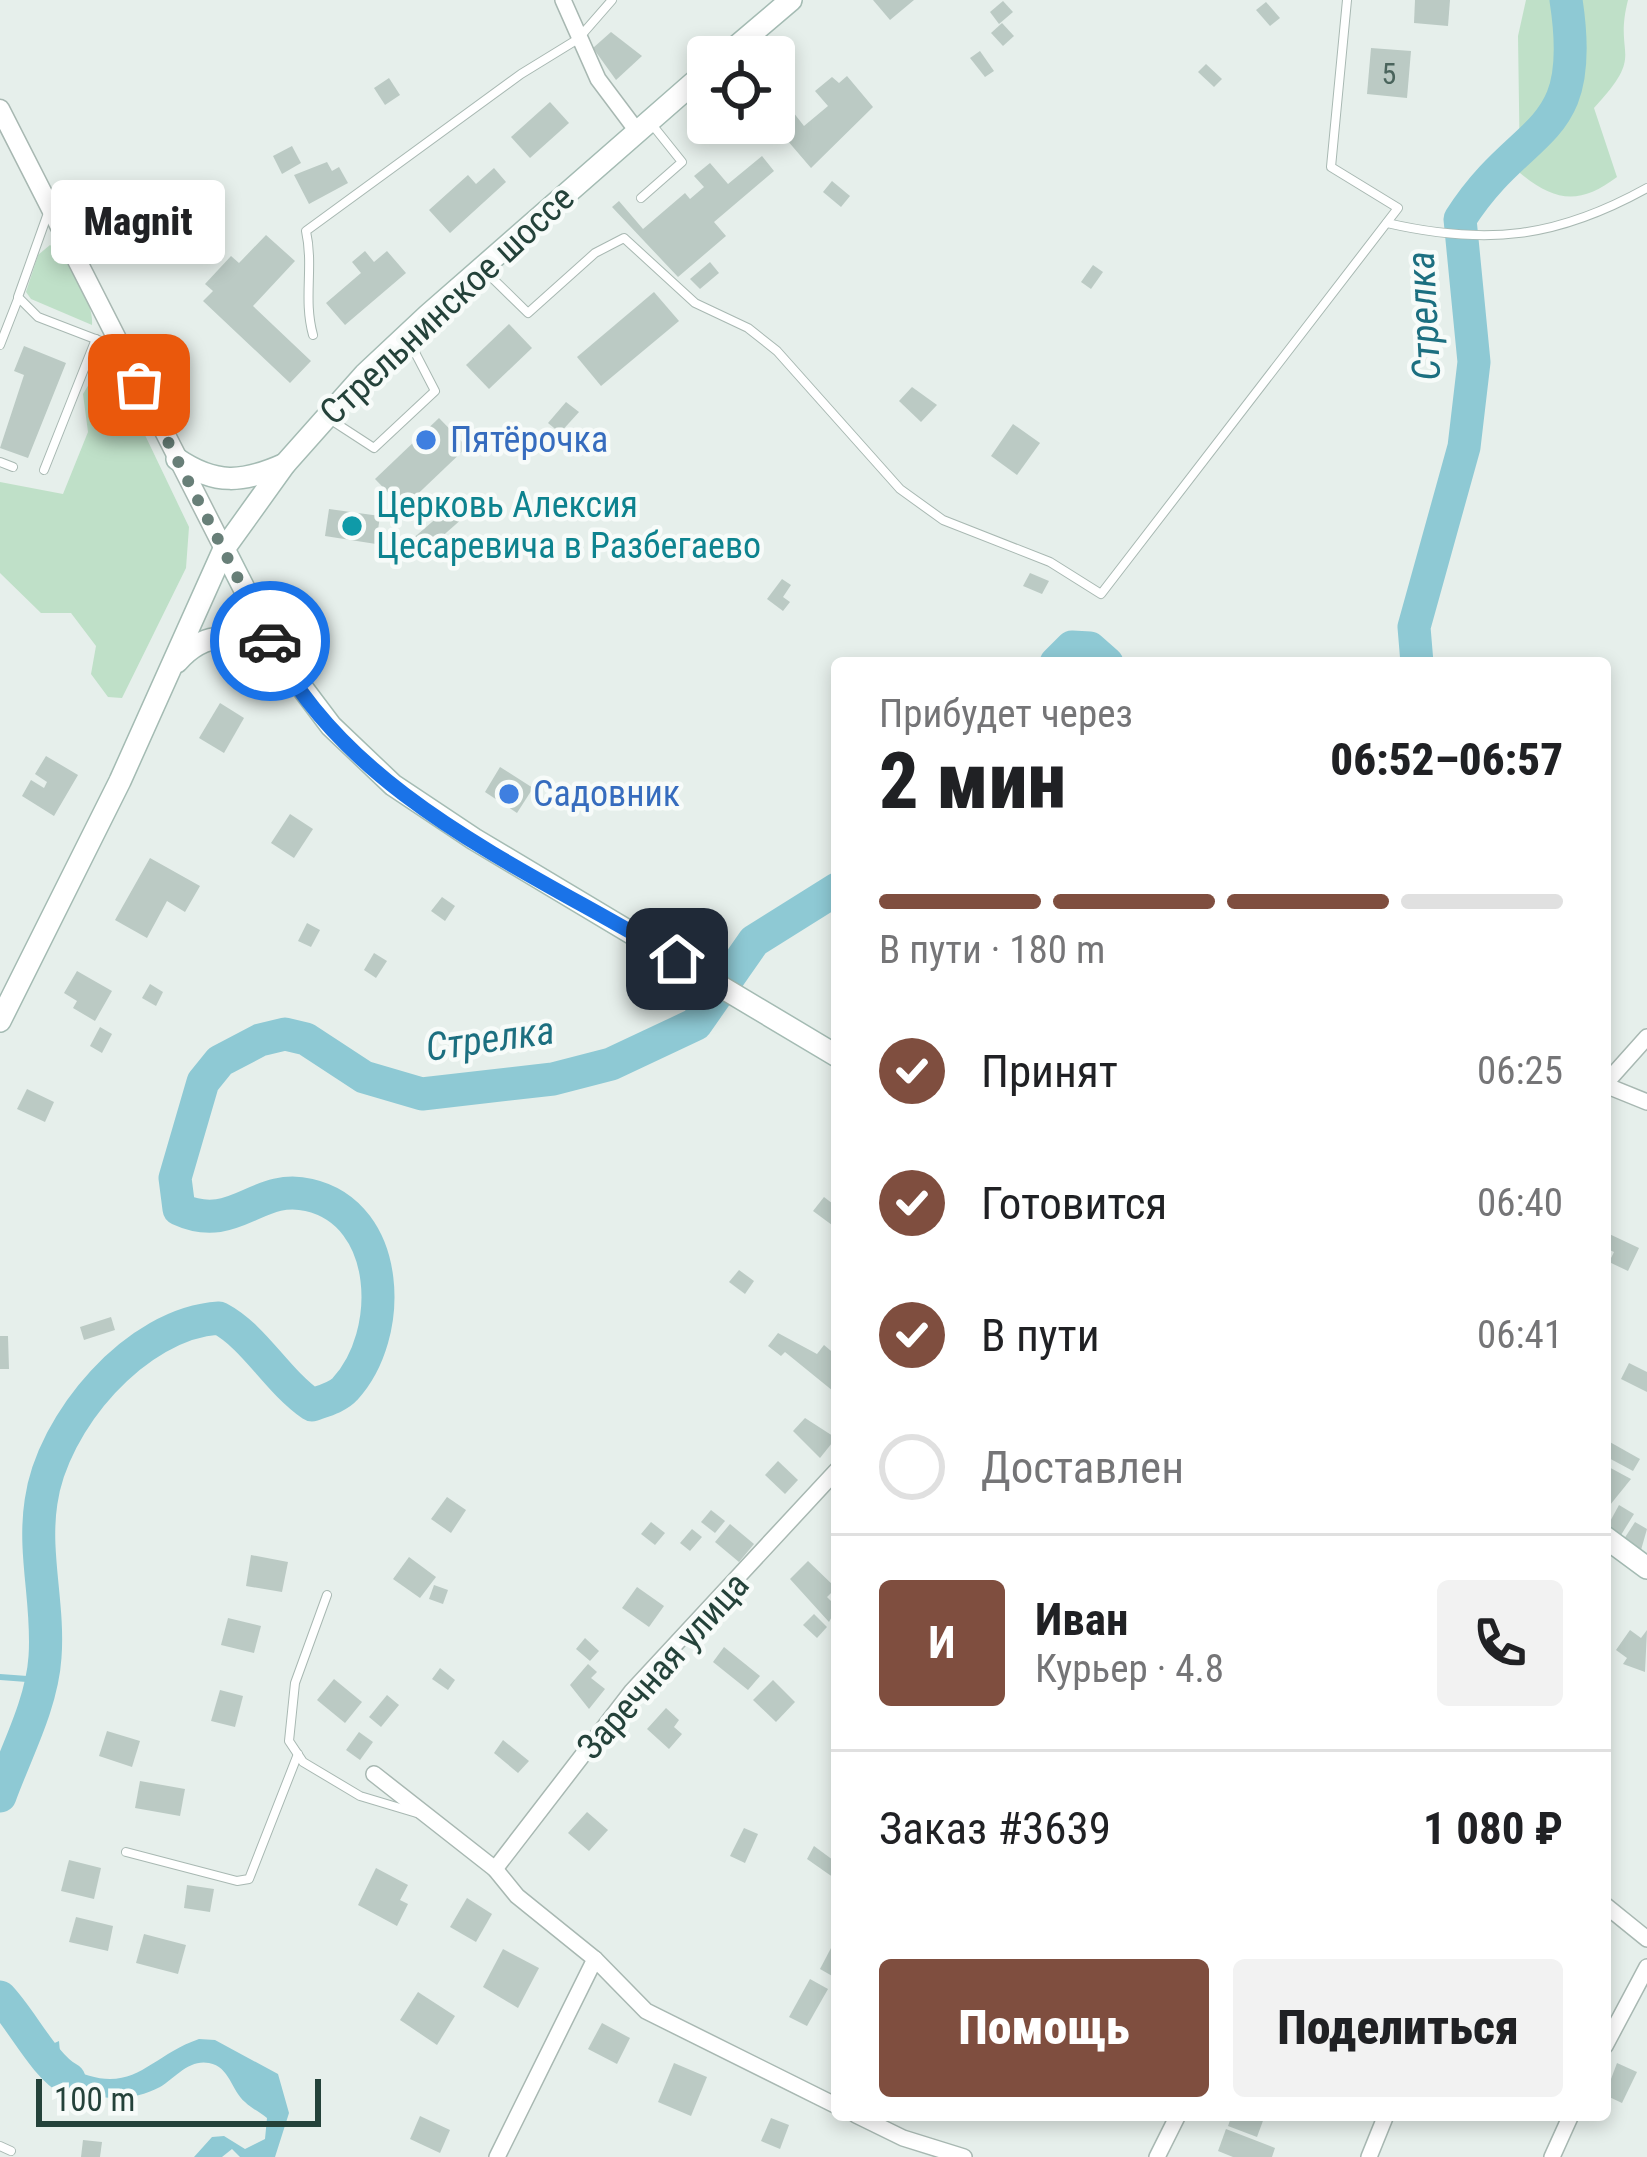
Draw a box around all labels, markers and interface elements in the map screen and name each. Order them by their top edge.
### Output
map controls [687,36,795,144]
button: locate [687,36,795,144]
house number: 5 [1382,56,1396,91]
street label: Стрельнинское шоссе [312,177,582,433]
callout: Magnit [52,181,226,265]
text: Magnit [84,199,192,245]
water label: Стрелка [1398,250,1450,382]
pin [88,334,190,436]
icon: bag [106,352,172,418]
place label: Пятёрочка [450,419,608,461]
marker: Пятёрочка [413,427,439,453]
place label: Церковь Алексия Цесаревича в Разбегаево [376,484,761,567]
marker: Церковь Алексия Цесаревича в Разбегаево [339,513,365,539]
courier [210,581,330,701]
icon: car [237,608,303,674]
text: Прибудет через [879,691,1133,737]
text: 06:52–06:57 [1330,733,1563,786]
text: 2 мин [879,736,1066,827]
place label: Садовник [533,773,680,815]
marker: Садовник [496,781,522,807]
pin [626,908,728,1010]
icon: home [644,926,710,992]
text: В пути · 180 m [879,927,1105,973]
water label: Стрелка [423,1007,557,1071]
icon: check [879,1038,945,1104]
text: Принят [981,1045,1118,1098]
text: 06:25 [1477,1048,1563,1094]
icon: check [879,1170,945,1236]
text: Готовится [981,1177,1167,1230]
text: 06:40 [1477,1180,1563,1226]
icon: check [879,1302,945,1368]
text: В пути [981,1309,1100,1362]
text: 06:41 [1477,1312,1563,1358]
text: Доставлен [981,1441,1184,1494]
street label: Заречная улица [568,1564,758,1768]
button: phone [1437,1580,1563,1706]
text: Иван [1035,1593,1128,1646]
text: И [928,1616,956,1669]
text: Курьер · 4.8 [1035,1646,1224,1692]
text: Заказ #3639 [879,1802,1111,1855]
text: 1 080 ₽ [1423,1802,1563,1855]
button: Помощь [879,1959,1209,2097]
button: Поделиться [1233,1959,1563,2097]
scale bar [36,2073,321,2126]
text: 100 m [54,2080,135,2119]

